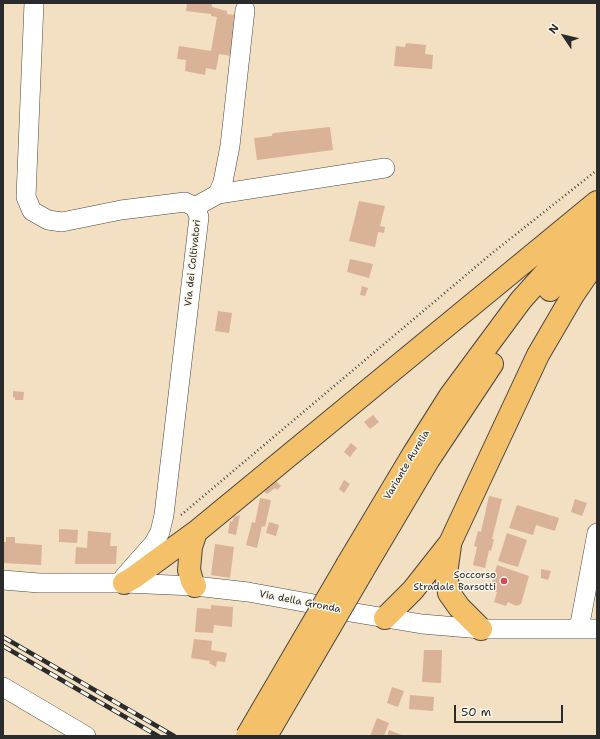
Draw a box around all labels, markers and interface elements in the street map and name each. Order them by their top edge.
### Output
north arrow [544,16,584,56]
text: N [545,21,562,37]
street label: Via dei Coltivatori [182,219,204,307]
street label: Variante Aurelia [382,428,432,502]
place label: Soccorso Stradale Barsotti [413,569,496,592]
marker: Soccorso Stradale Barsotti [499,576,509,586]
street label: Via della Gronda [258,588,342,616]
scale bar [456,697,565,723]
text: 50 m [461,704,491,720]

